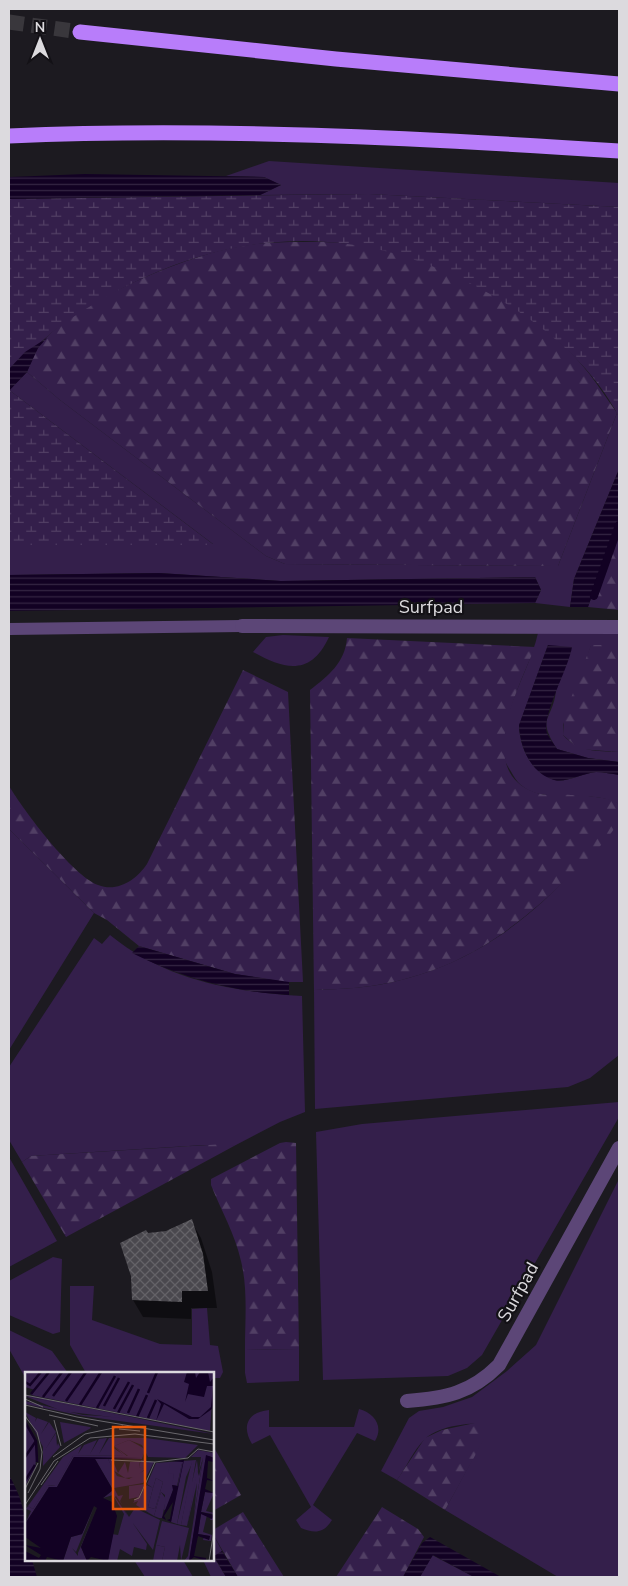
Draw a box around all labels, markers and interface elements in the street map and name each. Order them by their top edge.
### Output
north arrow [15,15,65,65]
text: N [35,18,45,37]
street label: Surfpad [399,595,463,619]
street label: Surfpad [492,1258,544,1326]
inset map [25,1372,214,1561]

